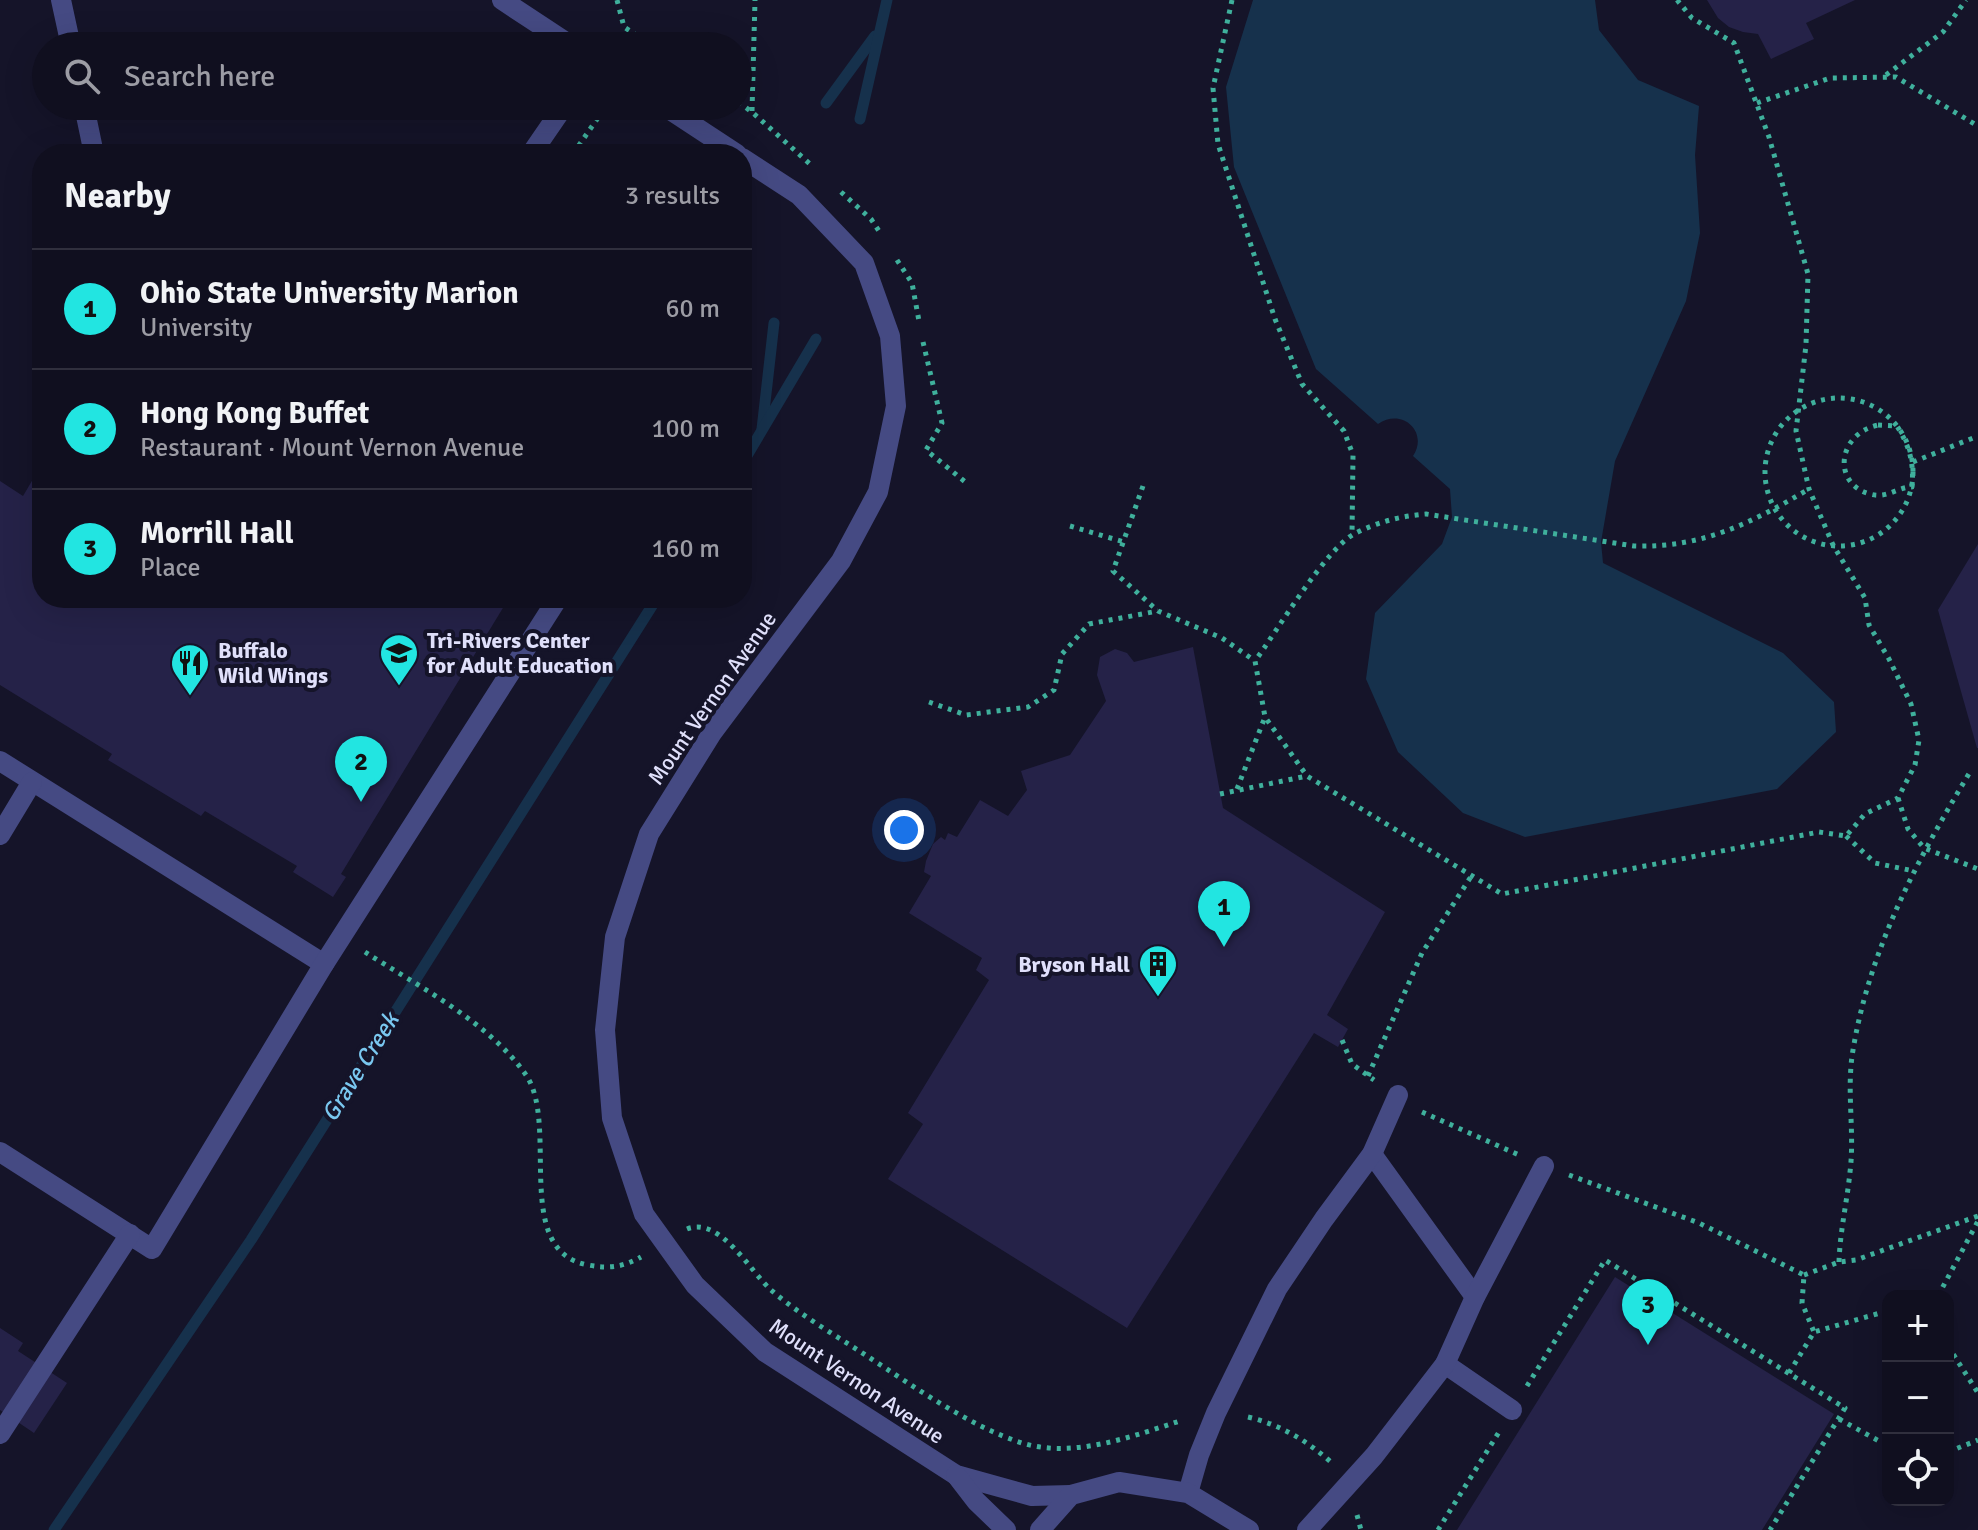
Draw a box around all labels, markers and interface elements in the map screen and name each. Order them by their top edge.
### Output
search box [32,32,752,120]
icon: search [60,54,104,98]
text: Search here [124,58,275,95]
text: Nearby [64,175,171,217]
text: 3 results [625,180,720,212]
text: Ohio State University Marion [140,275,519,312]
text: 1 [83,293,97,325]
text: 60 m [665,293,720,325]
text: University [140,312,252,344]
text: Hong Kong Buffet [140,395,369,432]
text: 2 [83,413,97,445]
text: 100 m [651,413,720,445]
text: Restaurant · Mount Vernon Avenue [140,432,524,464]
text: Morrill Hall [140,515,294,552]
text: 3 [83,533,97,565]
text: 160 m [651,533,720,565]
text: Place [140,552,201,584]
street label: Mount Vernon Avenue [642,606,782,790]
place label: Tri-Rivers Center for Adult Education [426,627,613,679]
school or university icon: Tri-Rivers Center for Adult Education [378,632,420,687]
place label: Buffalo Wild Wings [218,637,328,689]
restaurant icon: Buffalo Wild Wings [169,642,211,697]
pin: 2 [335,736,387,802]
your location [884,810,924,850]
pin: 1 [1198,881,1250,947]
building icon: Bryson Hall [1137,943,1179,998]
place label: Bryson Hall [1018,951,1130,978]
water label: Grave Creek [315,1005,406,1127]
pin: 3 [1622,1279,1674,1345]
map controls [1882,1290,1954,1506]
button: + [1882,1290,1954,1362]
street label: Mount Vernon Avenue [764,1312,950,1450]
button: − [1882,1362,1954,1434]
button: locate [1882,1434,1954,1506]

